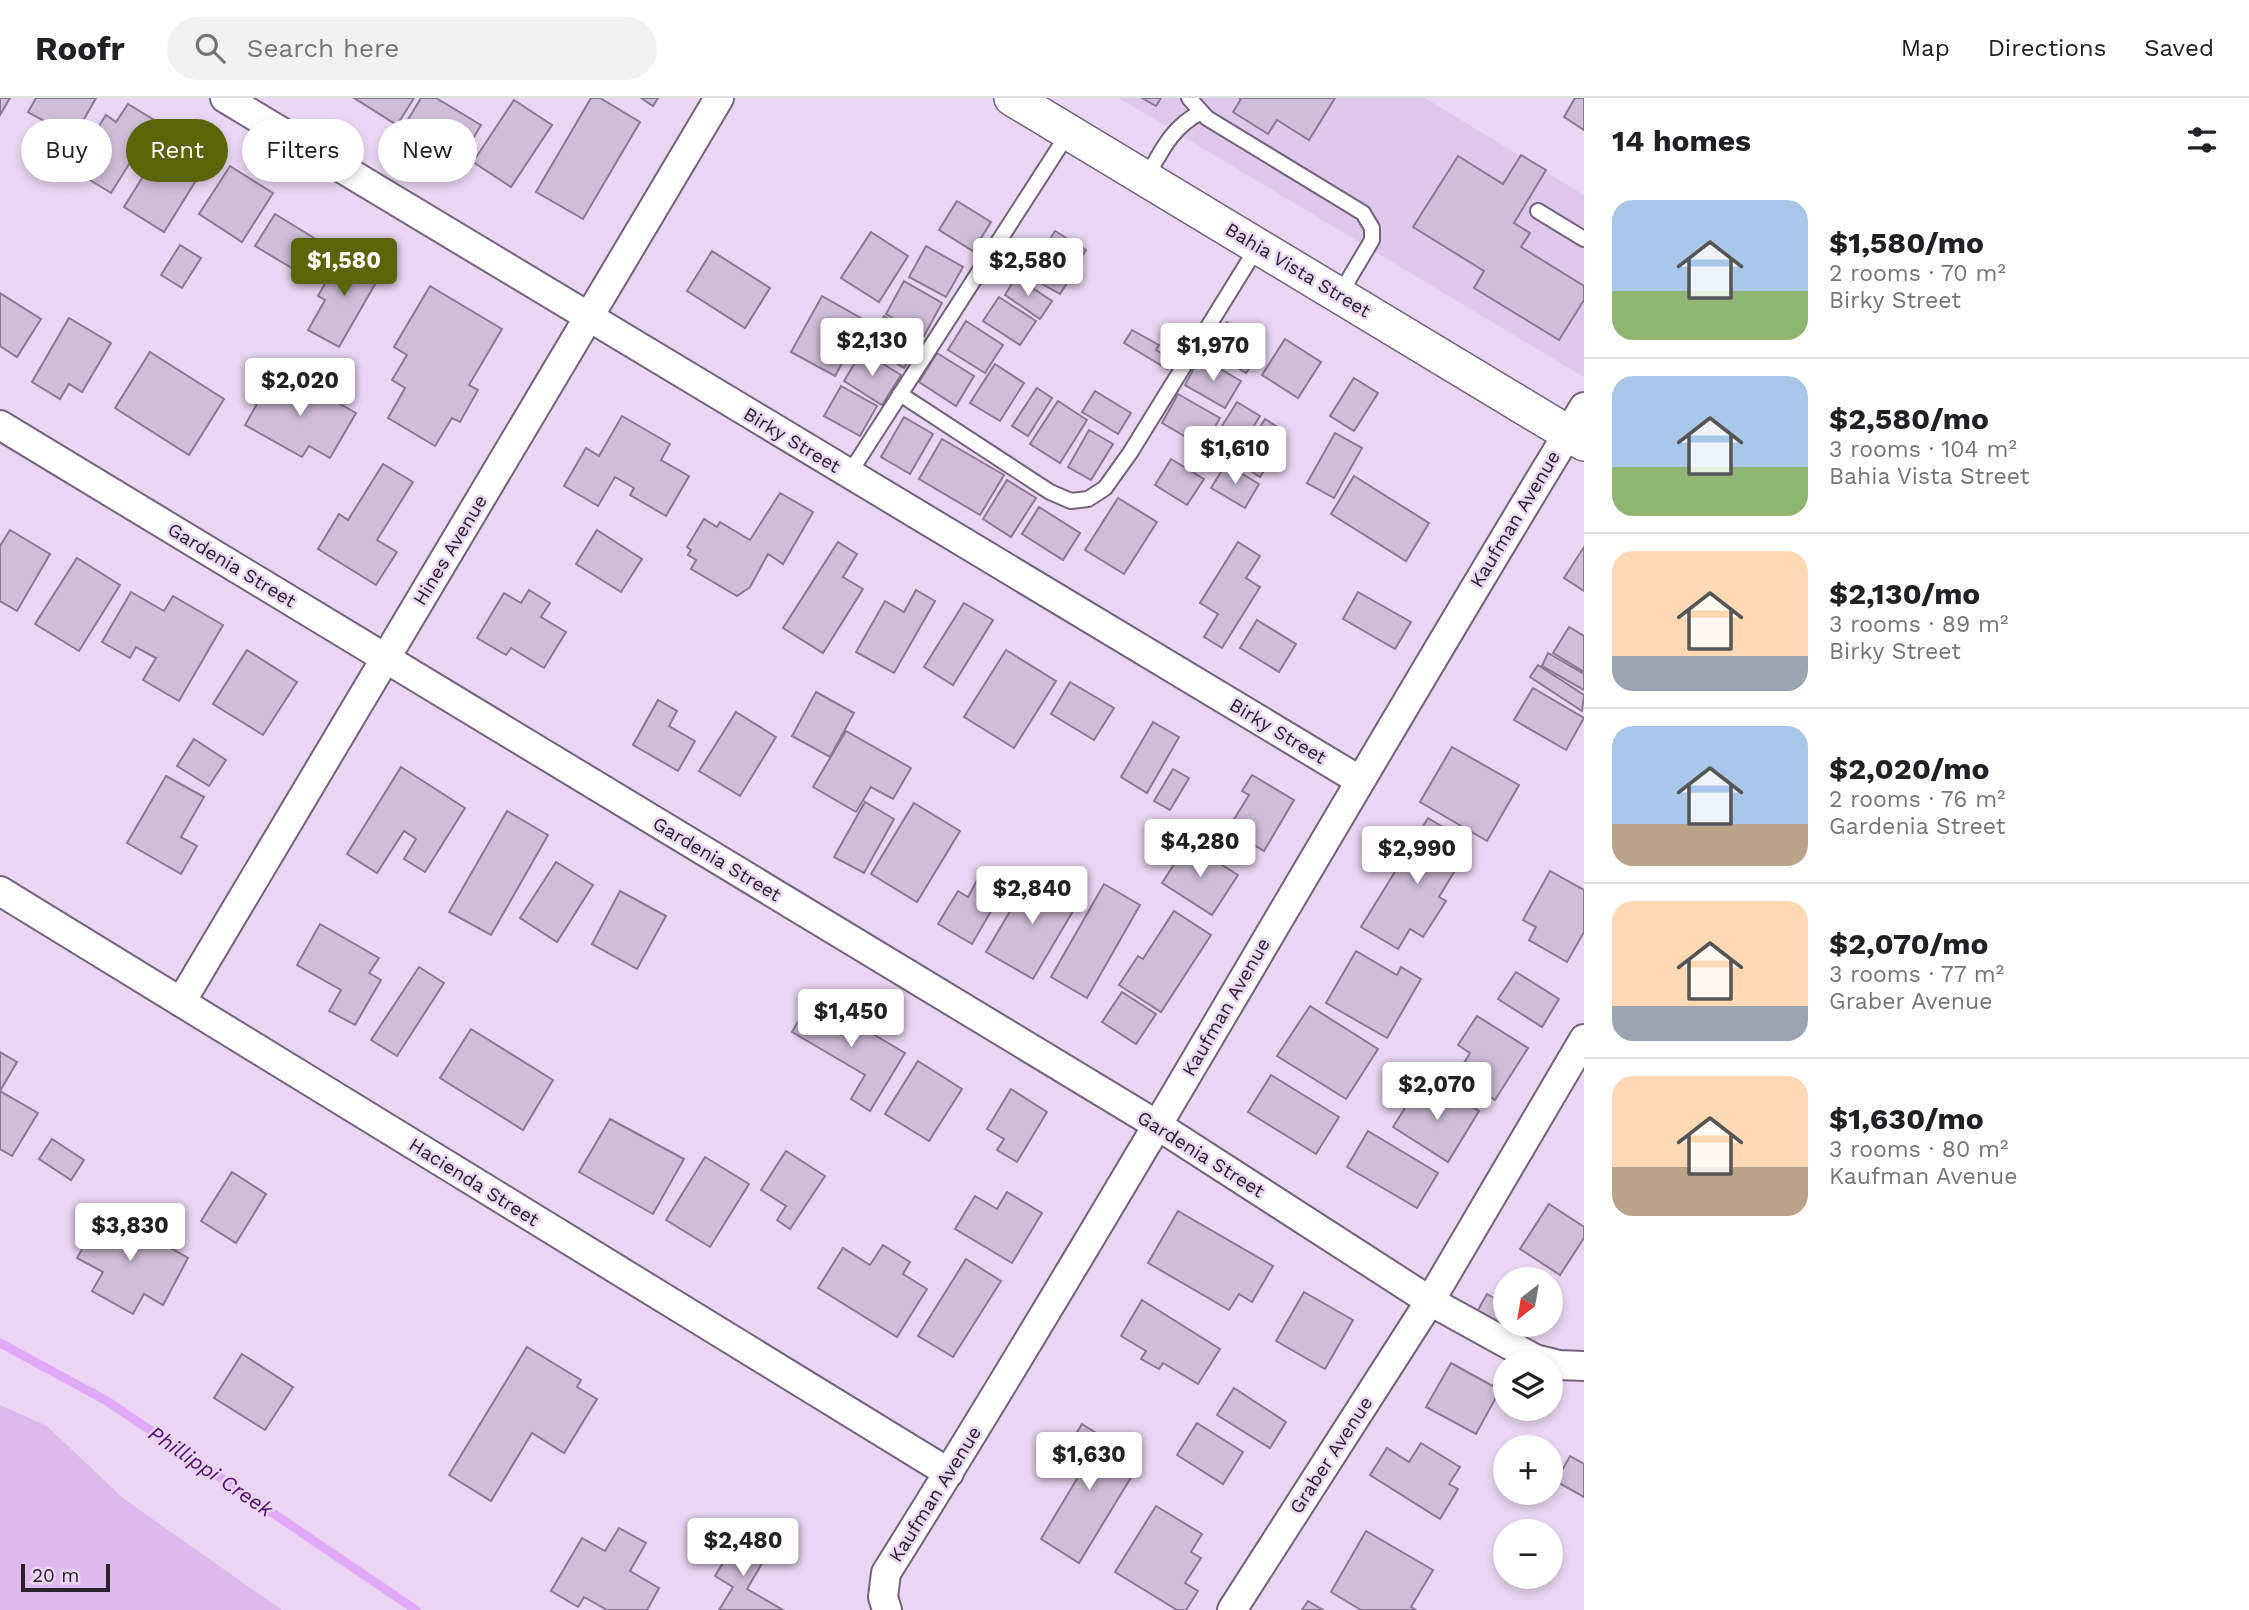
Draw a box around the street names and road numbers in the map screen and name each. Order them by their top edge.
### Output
street label: Bahia Vista Street [1221,218,1375,322]
street label: Birky Street [739,402,845,478]
street label: Kaufman Avenue [1465,446,1565,592]
street label: Hines Avenue [408,491,492,609]
street label: Gardenia Street [164,518,300,612]
street label: Birky Street [1225,693,1331,769]
street label: Gardenia Street [649,812,785,906]
street label: Kaufman Avenue [1177,934,1275,1080]
street label: Gardenia Street [1133,1106,1269,1202]
street label: Hacienda Street [405,1133,543,1231]
street label: Graber Avenue [1285,1392,1377,1518]
street label: Kaufman Avenue [884,1422,986,1566]

